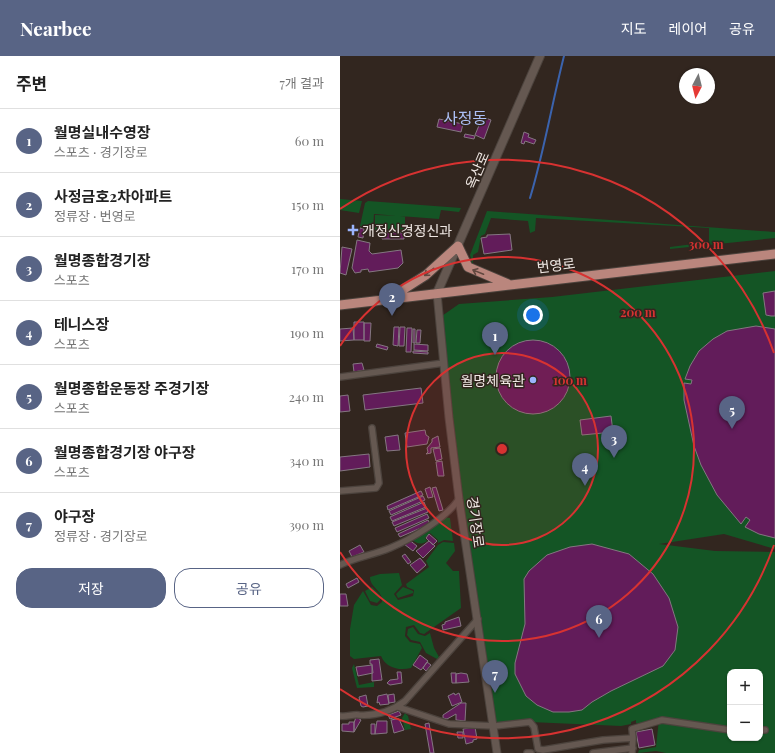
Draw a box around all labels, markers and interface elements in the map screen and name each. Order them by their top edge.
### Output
text: Nearbee [20,15,92,41]
text: 지도 [621,19,647,38]
text: 레이어 [669,19,707,38]
text: 공유 [729,19,755,38]
north arrow [679,68,715,104]
text: 주변 [16,72,47,94]
text: 7개 결과 [280,74,324,91]
district label: 사정동 [443,107,487,128]
text: 월명실내수영장 [54,122,151,142]
text: 1 [27,132,31,149]
text: 60 m [295,132,324,149]
text: 스포츠 · 경기장로 [54,143,148,160]
street label: 옥산로 [461,148,493,191]
text: 사정금호2차아파트 [54,186,172,206]
text: 2 [26,196,32,213]
text: 150 m [291,196,324,213]
text: 정류장 · 번영로 [54,207,136,224]
place label: 개정신경정신과 [362,221,452,240]
marker: 개정신경정신과 [347,224,359,236]
text: 300 m [689,236,724,252]
text: 월명종합경기장 [54,250,151,270]
street label: 번영로 [536,253,576,277]
text: 3 [26,260,32,277]
text: 170 m [291,260,324,277]
one-way arrow [423,268,434,276]
one-way arrow [472,268,484,276]
text: 스포츠 [54,271,90,288]
pin: 2 [379,283,405,316]
text: 200 m [620,304,656,320]
your location [523,305,543,325]
text: 테니스장 [54,314,109,334]
pin: 1 [482,322,508,355]
text: 4 [26,324,32,341]
text: 190 m [290,324,324,341]
text: 스포츠 [54,335,90,352]
place label: 월명체육관 [461,371,525,390]
text: 100 m [553,372,587,388]
marker: 월명체육관 [528,375,538,385]
text: 월명종합운동장 주경기장 [54,378,209,398]
text: 5 [26,388,32,405]
text: 240 m [289,388,324,405]
pin: 5 [719,396,745,429]
text: 스포츠 [54,399,90,416]
pin: 3 [601,425,627,458]
text: 월명종합경기장 야구장 [54,442,196,462]
centre of rings [495,442,509,456]
text: 6 [25,452,33,469]
text: 340 m [289,452,324,469]
pin: 4 [572,453,598,486]
text: 스포츠 [54,463,90,480]
street label: 경기장로 [463,495,489,549]
text: 야구장 [54,506,95,526]
text: 7 [26,516,32,533]
text: 390 m [289,516,324,533]
text: 정류장 · 경기장로 [54,527,148,544]
button: 저장 [16,568,166,608]
button: 공유 [174,568,324,608]
pin: 6 [586,605,612,638]
pin: 7 [482,660,508,693]
map controls [727,669,763,741]
button: + [727,669,763,705]
button: − [727,705,763,741]

